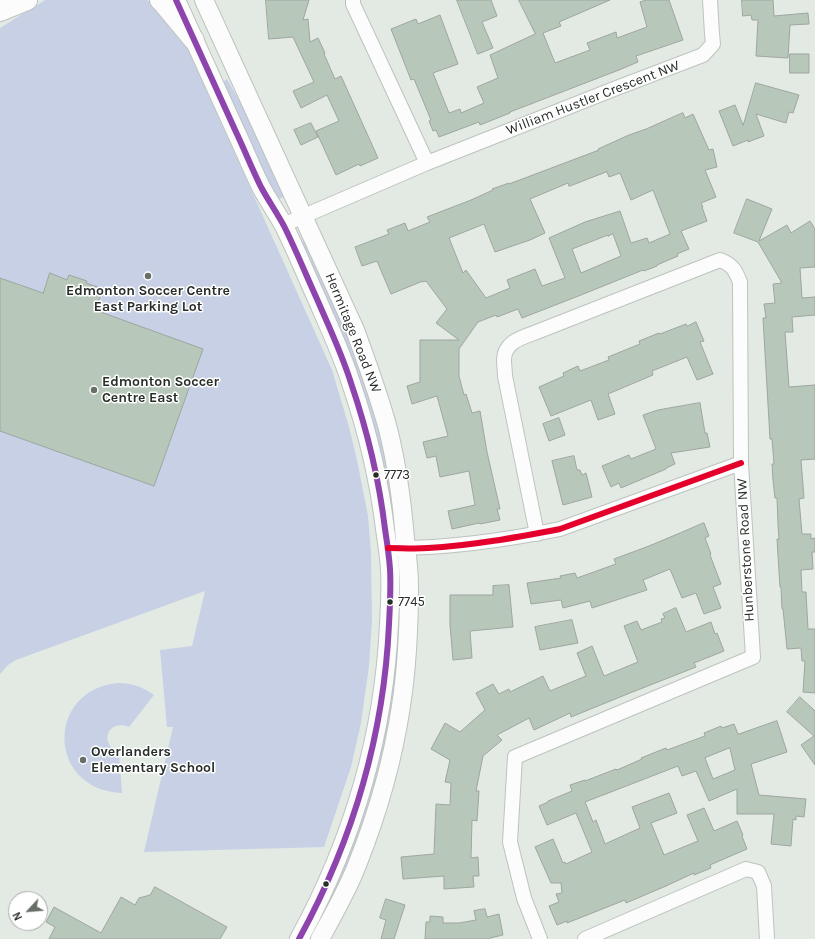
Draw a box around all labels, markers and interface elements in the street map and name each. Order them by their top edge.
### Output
street label: William Hustler Crescent NW [504,57,682,139]
marker: Edmonton Soccer Centre East Parking Lot [143,271,153,281]
street label: Hermitage Road NW [321,271,385,395]
place label: Edmonton Soccer Centre East Parking Lot [66,283,230,316]
place label: Edmonton Soccer Centre East [102,374,219,406]
marker: Edmonton Soccer Centre East [89,385,99,395]
place label: 7773 [384,467,410,483]
marker: 7773 [371,470,381,480]
street label: Hunberstone Road NW [734,478,758,622]
place label: 7745 [398,594,425,610]
marker: 7745 [385,597,395,607]
place label: Overlanders Elementary School [91,744,215,776]
marker: Overlanders Elementary School [78,755,88,765]
unlabelled marker [321,879,331,889]
north arrow [8,891,48,931]
text: N [10,910,25,922]

